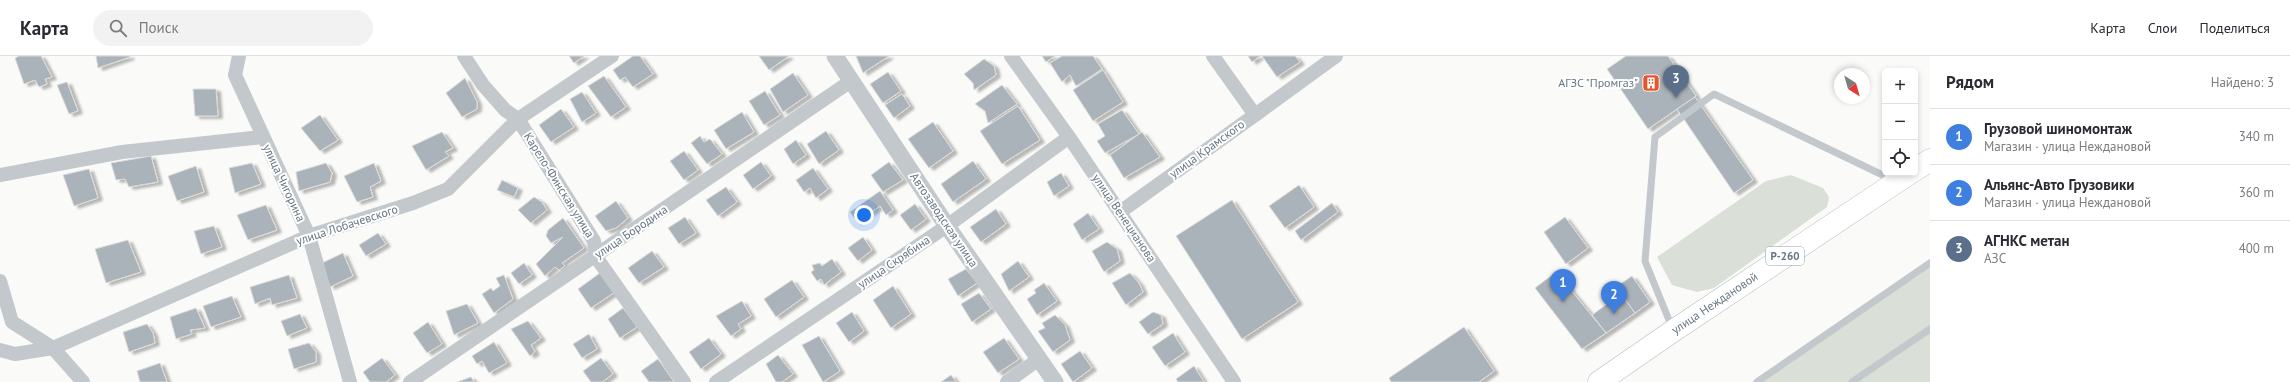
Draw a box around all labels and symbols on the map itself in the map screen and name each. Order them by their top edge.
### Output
pin: 3 [1663,65,1689,98]
north arrow [1834,68,1870,104]
building icon: АГЗС "Промгаз" [1641,73,1661,93]
place label: АГЗС "Промгаз" [1558,75,1638,90]
street label: улица Крамского [1166,116,1247,181]
street label: Карело-Финская улица [521,129,598,240]
street label: улица Чигорина [260,142,309,224]
street label: Автозаводская улица [907,170,982,270]
street label: улица Венецианова [1089,171,1160,265]
street label: улица Лобачевского [294,201,400,248]
street label: улица Бородина [591,202,670,262]
your location [854,205,874,225]
street label: улица Скрябина [855,232,933,291]
road number: Р-260 [1766,247,1804,265]
pin: 1 [1550,269,1576,302]
street label: улица Неждановой [1668,269,1760,337]
pin: 2 [1601,281,1627,314]

